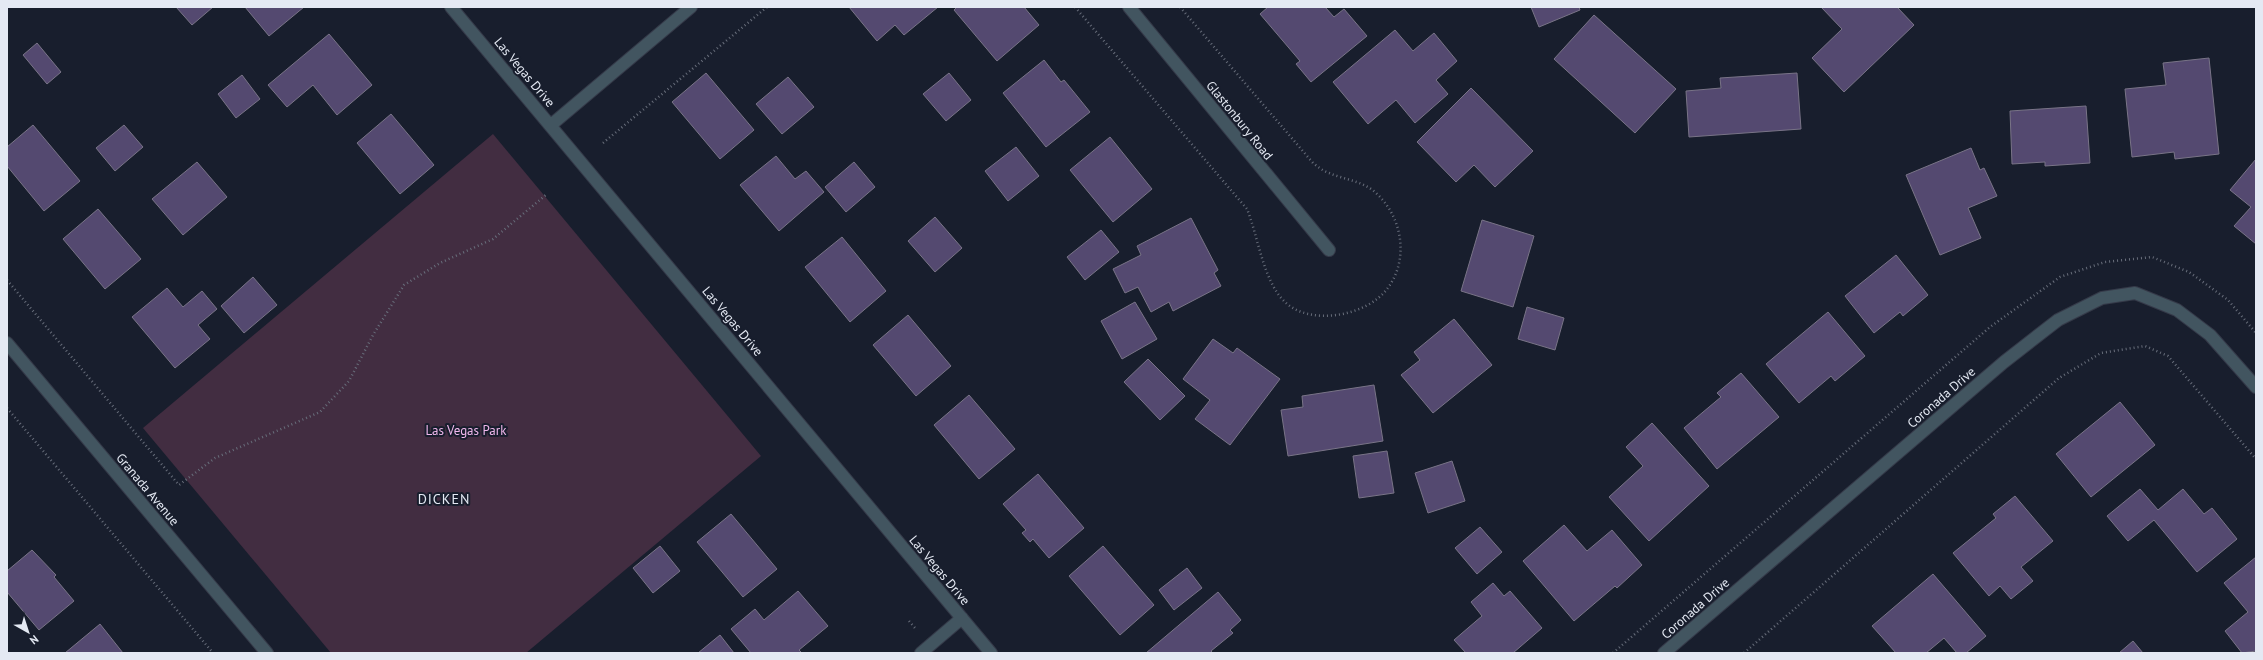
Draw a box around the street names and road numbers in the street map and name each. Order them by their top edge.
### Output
street label: Las Vegas Drive [490,34,559,111]
street label: Glastonbury Road [1202,77,1277,163]
street label: Las Vegas Drive [698,283,767,360]
street label: Coronada Drive [1904,363,1979,432]
street label: Granada Avenue [112,450,183,529]
street label: Las Vegas Drive [905,532,974,609]
street label: Coronada Drive [1658,574,1733,643]

